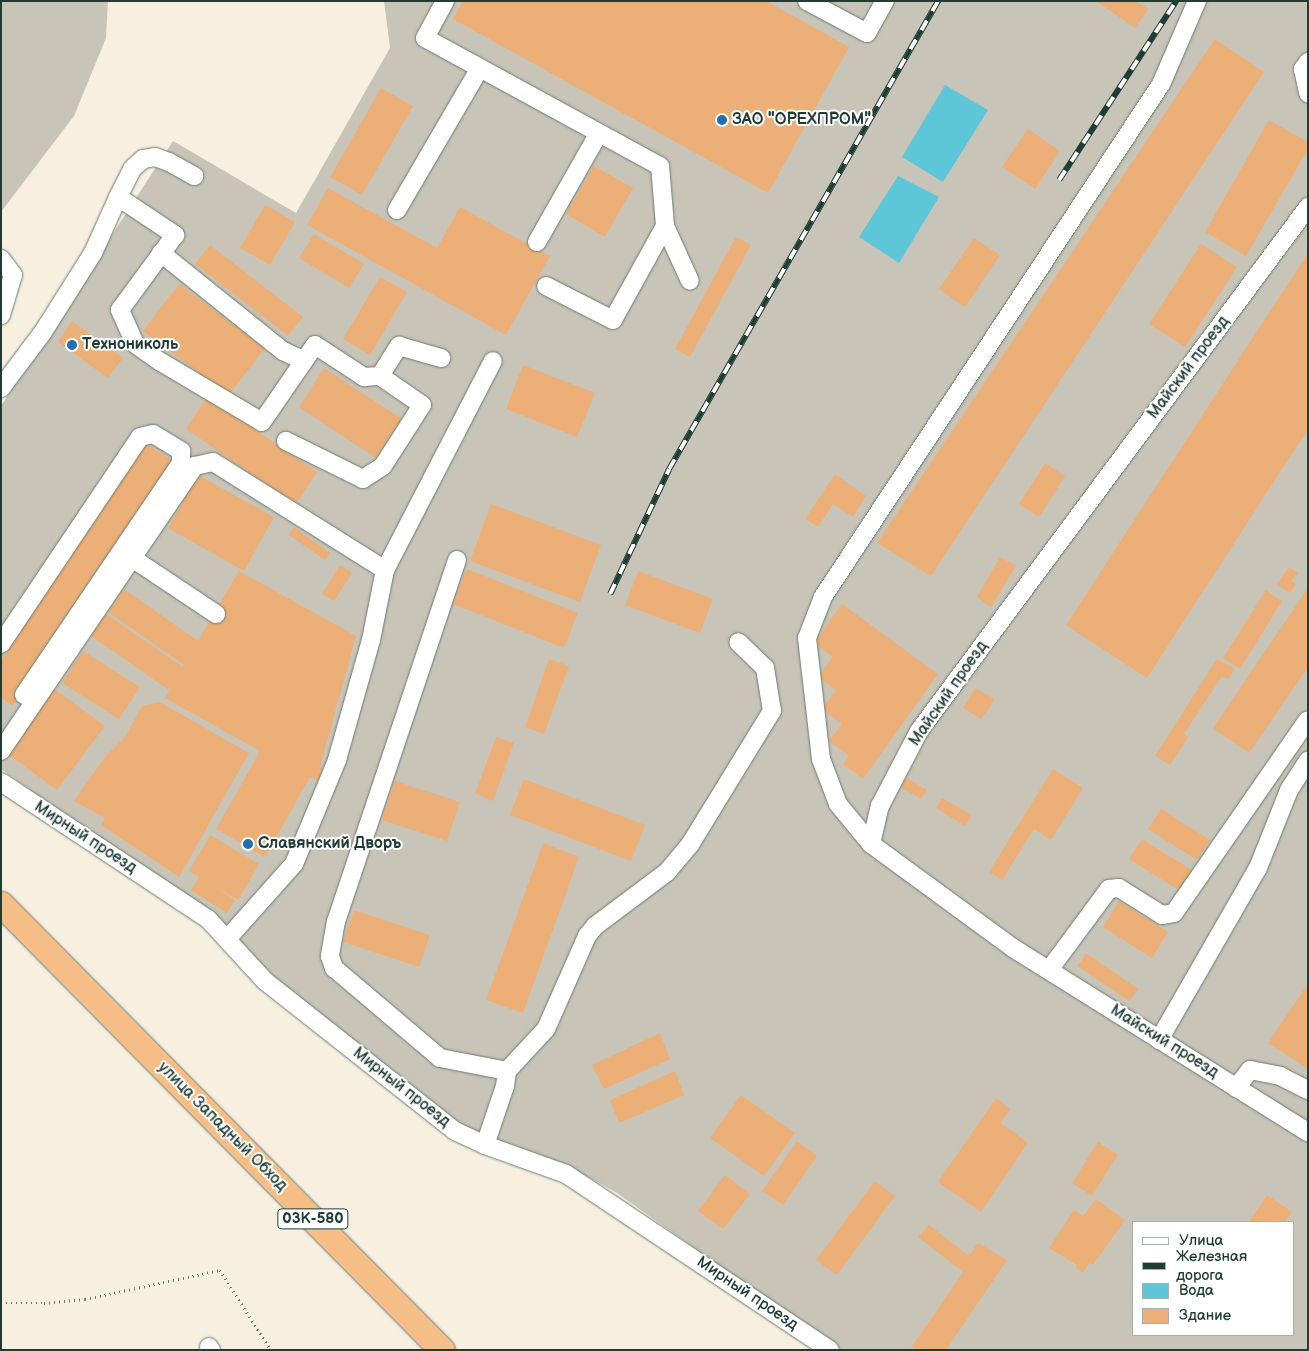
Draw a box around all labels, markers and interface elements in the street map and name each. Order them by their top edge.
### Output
place label: ЗАО "ОРЕХПРОМ" [732,110,871,130]
marker: ЗАО "ОРЕХПРОМ" [716,114,728,126]
street label: Майский проезд [1144,313,1234,423]
place label: Технониколь [82,335,178,355]
marker: Технониколь [66,339,78,351]
street label: Майский проезд [906,638,992,750]
street label: Мирный проезд [30,798,140,878]
place label: Cлавянский Дворъ [258,834,401,854]
marker: Cлавянский Дворъ [242,838,254,850]
street label: Майский проезд [1106,1001,1222,1083]
street label: Мирный проезд [348,1044,454,1132]
street label: улица Западный Обход [153,1058,291,1196]
road number: 03К-580 [277,1206,349,1232]
legend [1132,1221,1294,1336]
text: Улица [1179,1231,1223,1250]
text: Железная дорога [1176,1247,1247,1285]
street label: Мирный проезд [693,1253,801,1335]
text: Вода [1179,1281,1214,1300]
text: Здание [1179,1306,1231,1325]

